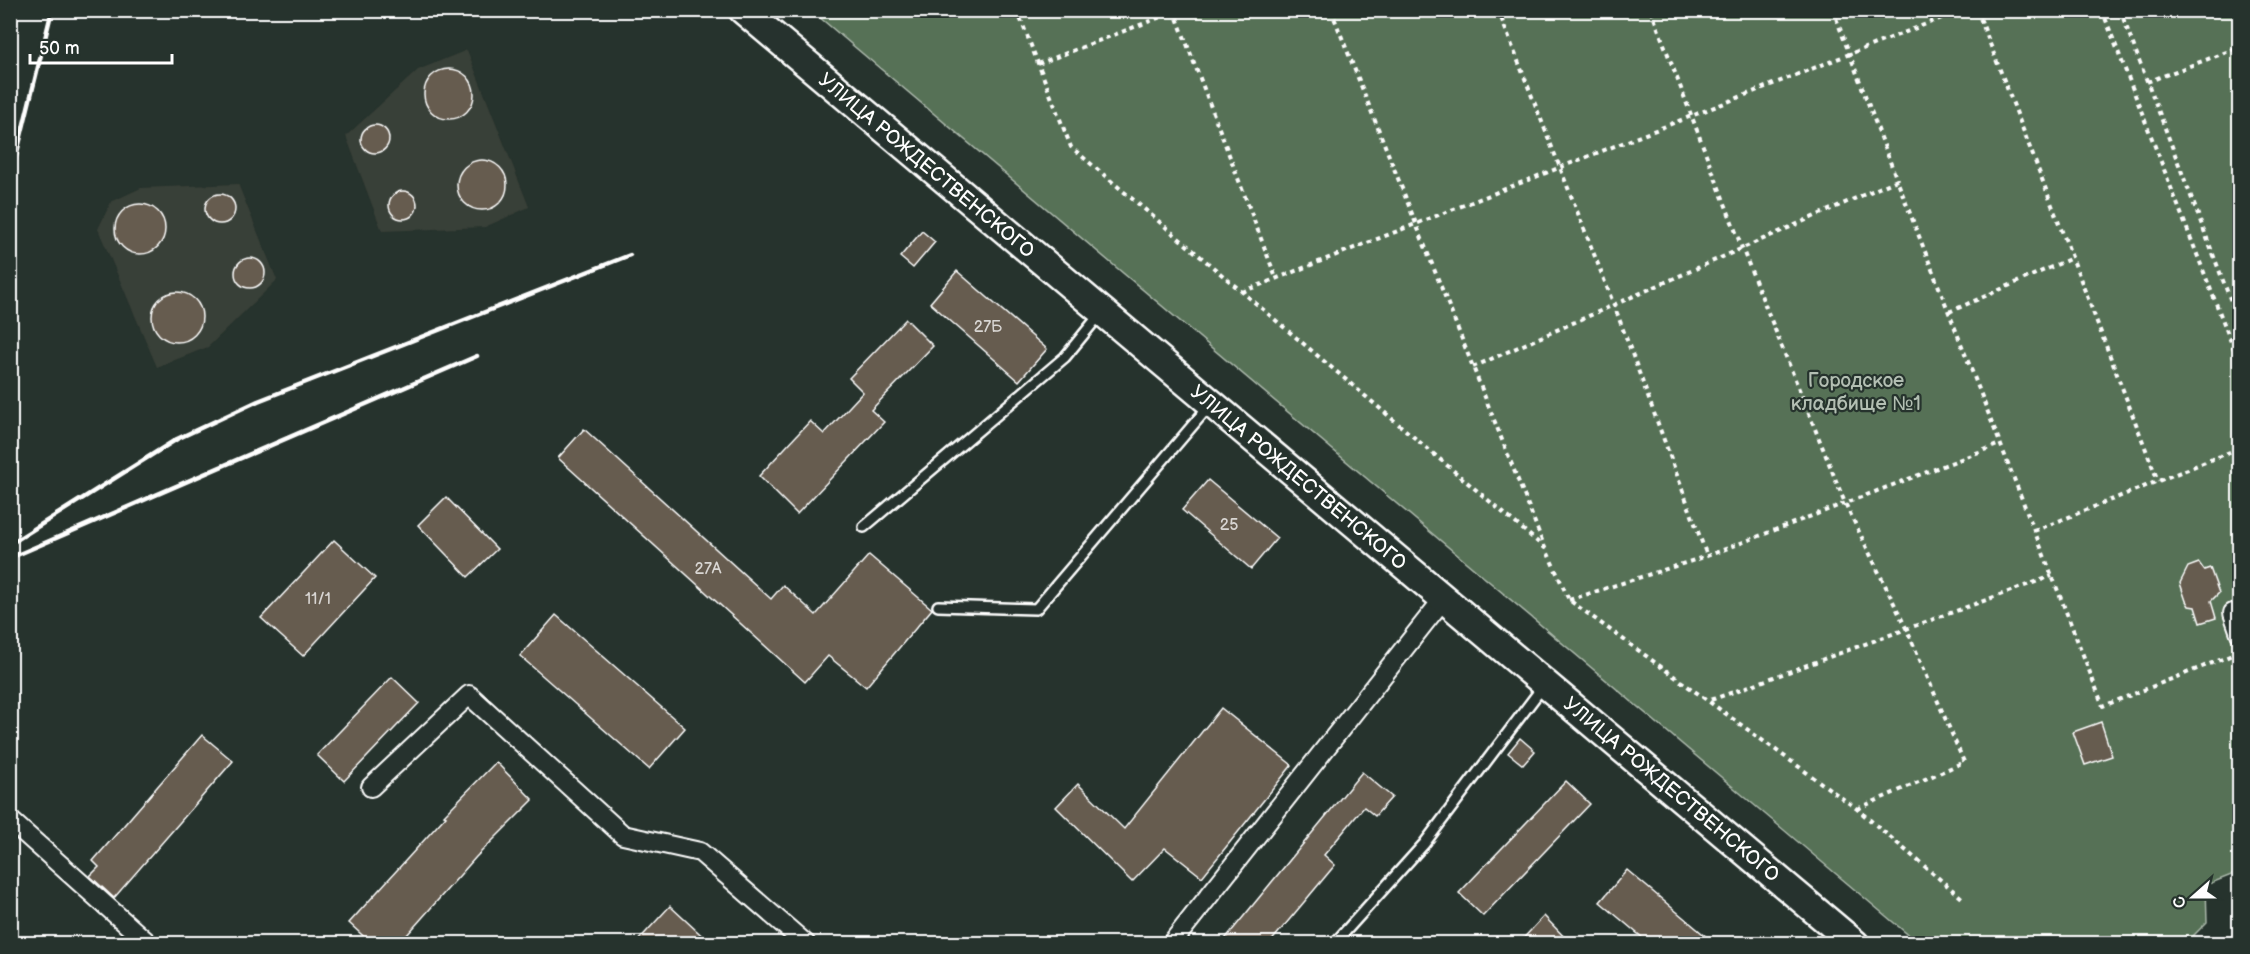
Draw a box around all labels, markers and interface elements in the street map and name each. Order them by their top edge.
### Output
scale bar [30,27,172,65]
text: 50 m [39,38,80,59]
street label: УЛИЦА РОЖДЕСТВЕНСКОГО [813,68,1039,263]
house number: 27Б [974,318,1003,337]
park label: Городское кладбище №1 [1791,369,1921,416]
street label: УЛИЦА РОЖДЕСТВЕНСКОГО [1185,380,1411,575]
house number: 25 [1220,516,1238,535]
house number: 27А [695,560,722,579]
house number: 11/1 [305,590,331,609]
street label: УЛИЦА РОЖДЕСТВЕНСКОГО [1558,692,1784,887]
north arrow [2163,867,2223,927]
text: С [2170,893,2191,910]

